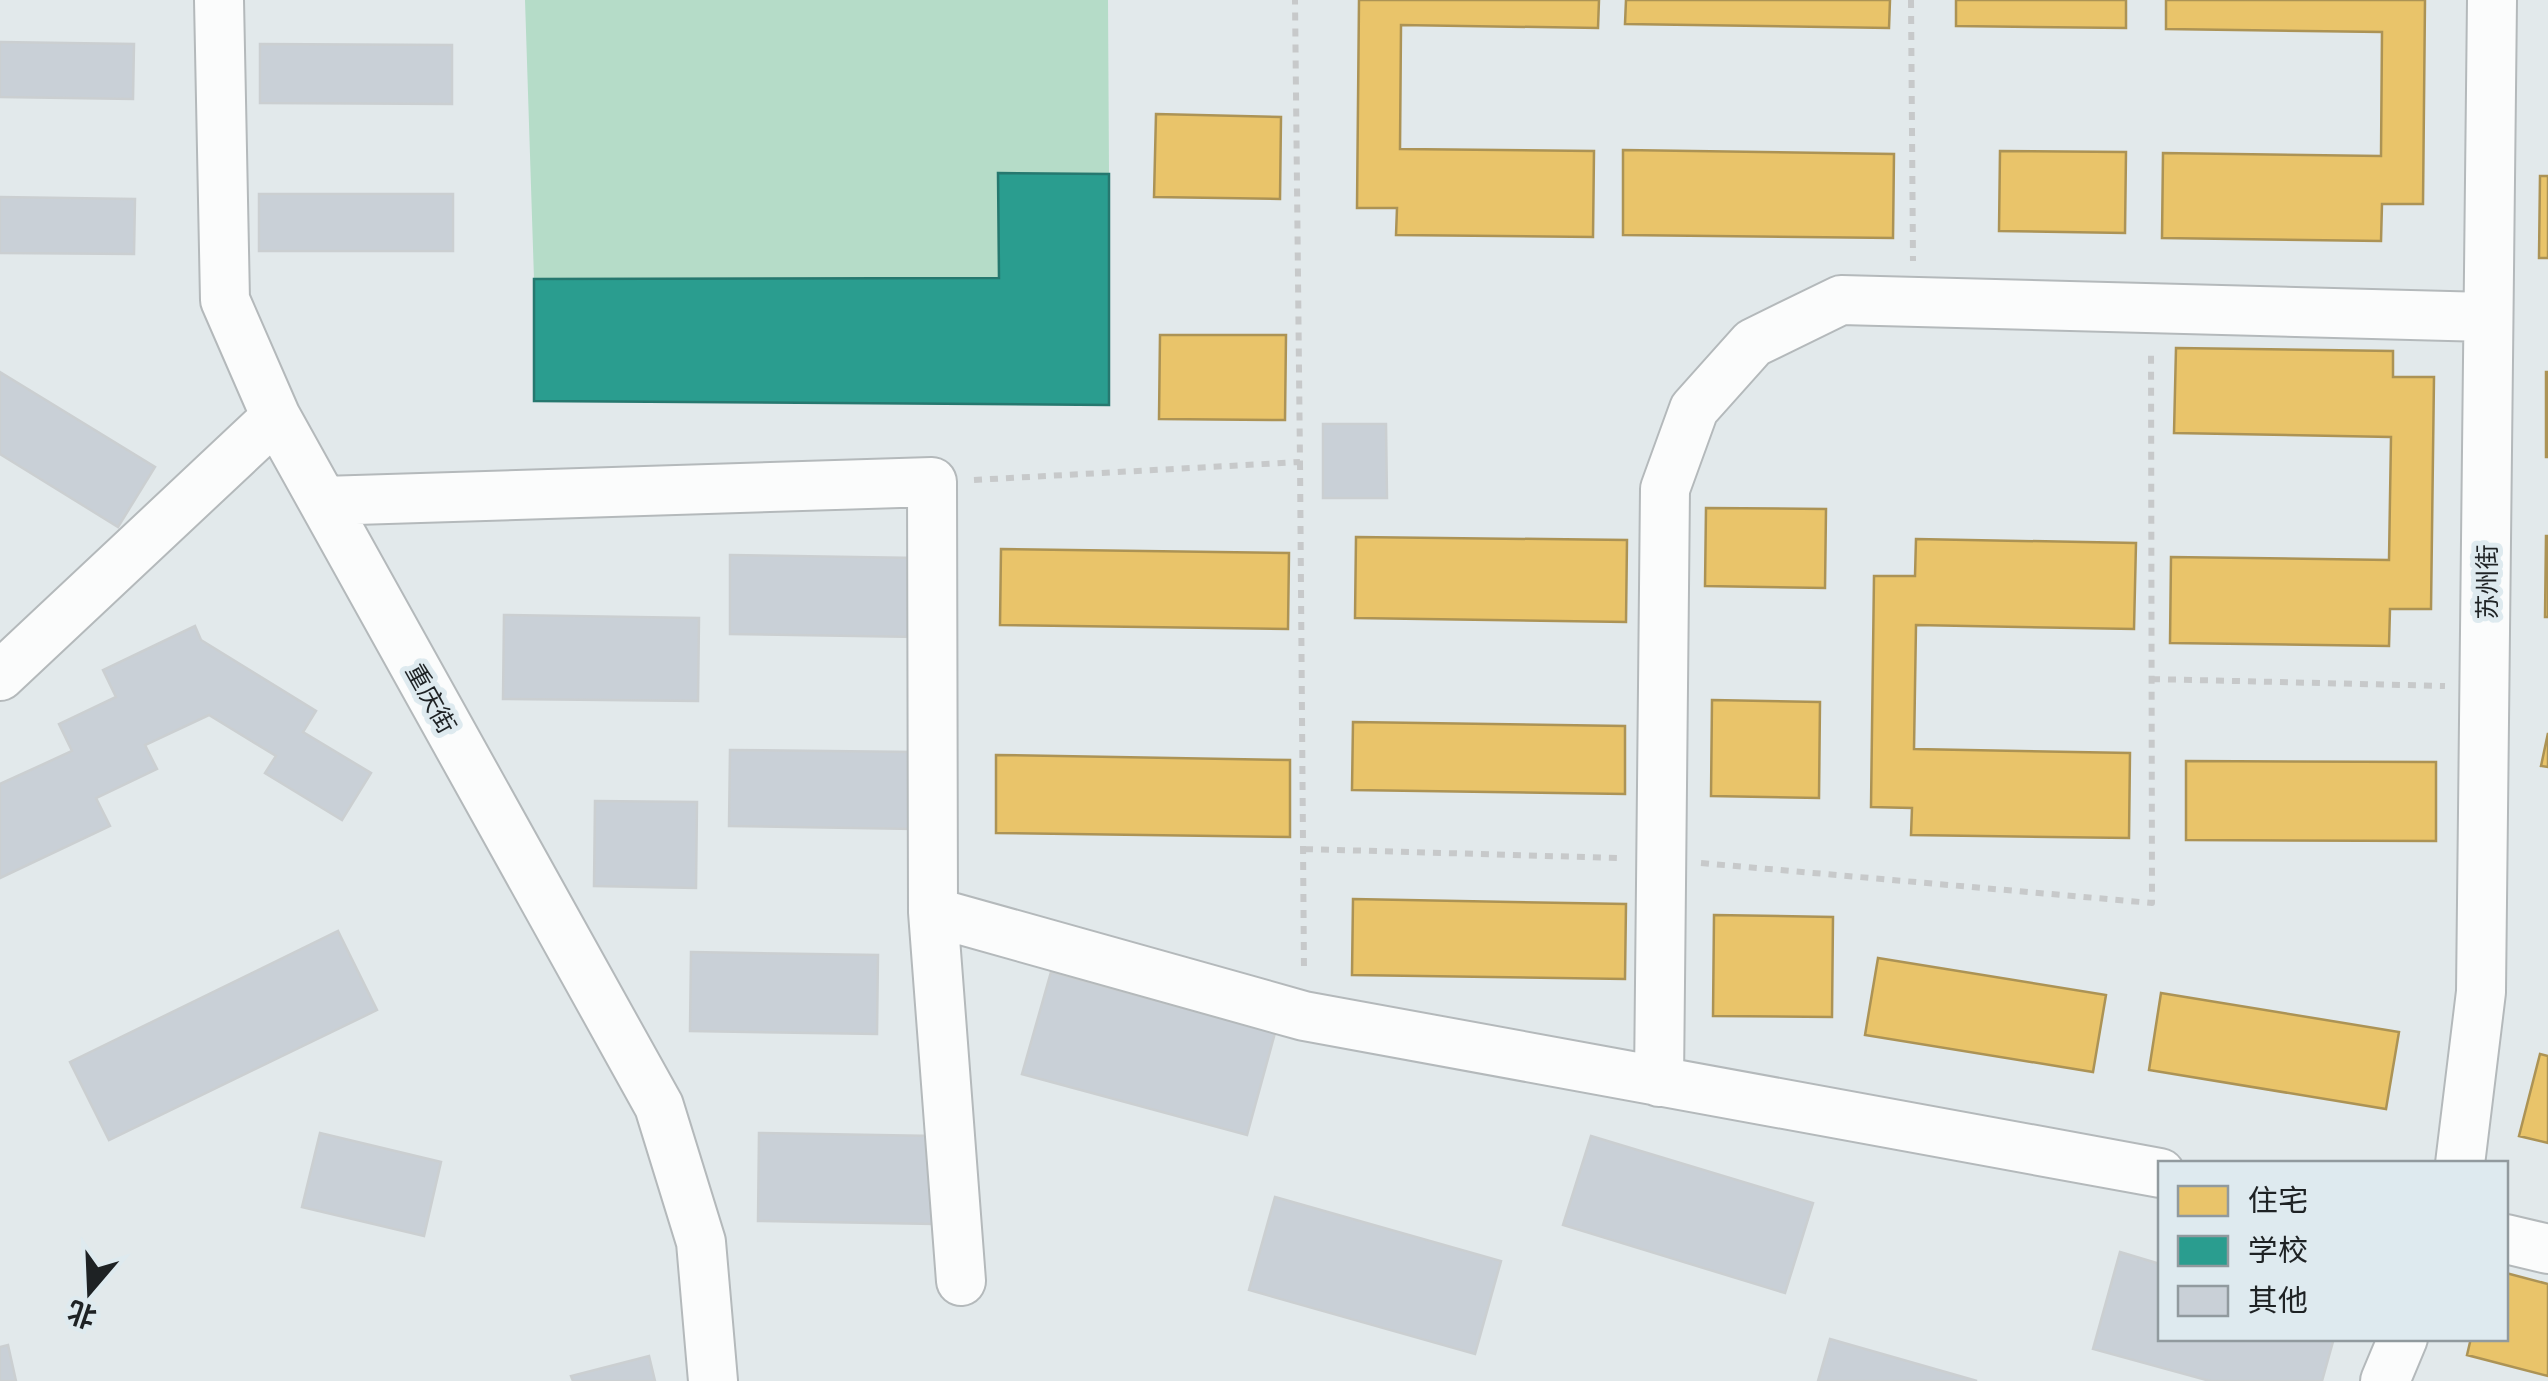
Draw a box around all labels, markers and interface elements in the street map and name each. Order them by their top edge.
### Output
street label: 苏州街 [2469,544,2503,620]
street label: 重庆街 [399,657,465,739]
legend [2158,1161,2508,1341]
text: 住宅 [2248,1179,2308,1220]
text: 学校 [2248,1229,2308,1270]
north arrow [40,1241,140,1341]
text: 其他 [2248,1279,2308,1320]
text: 北 [62,1293,101,1338]

